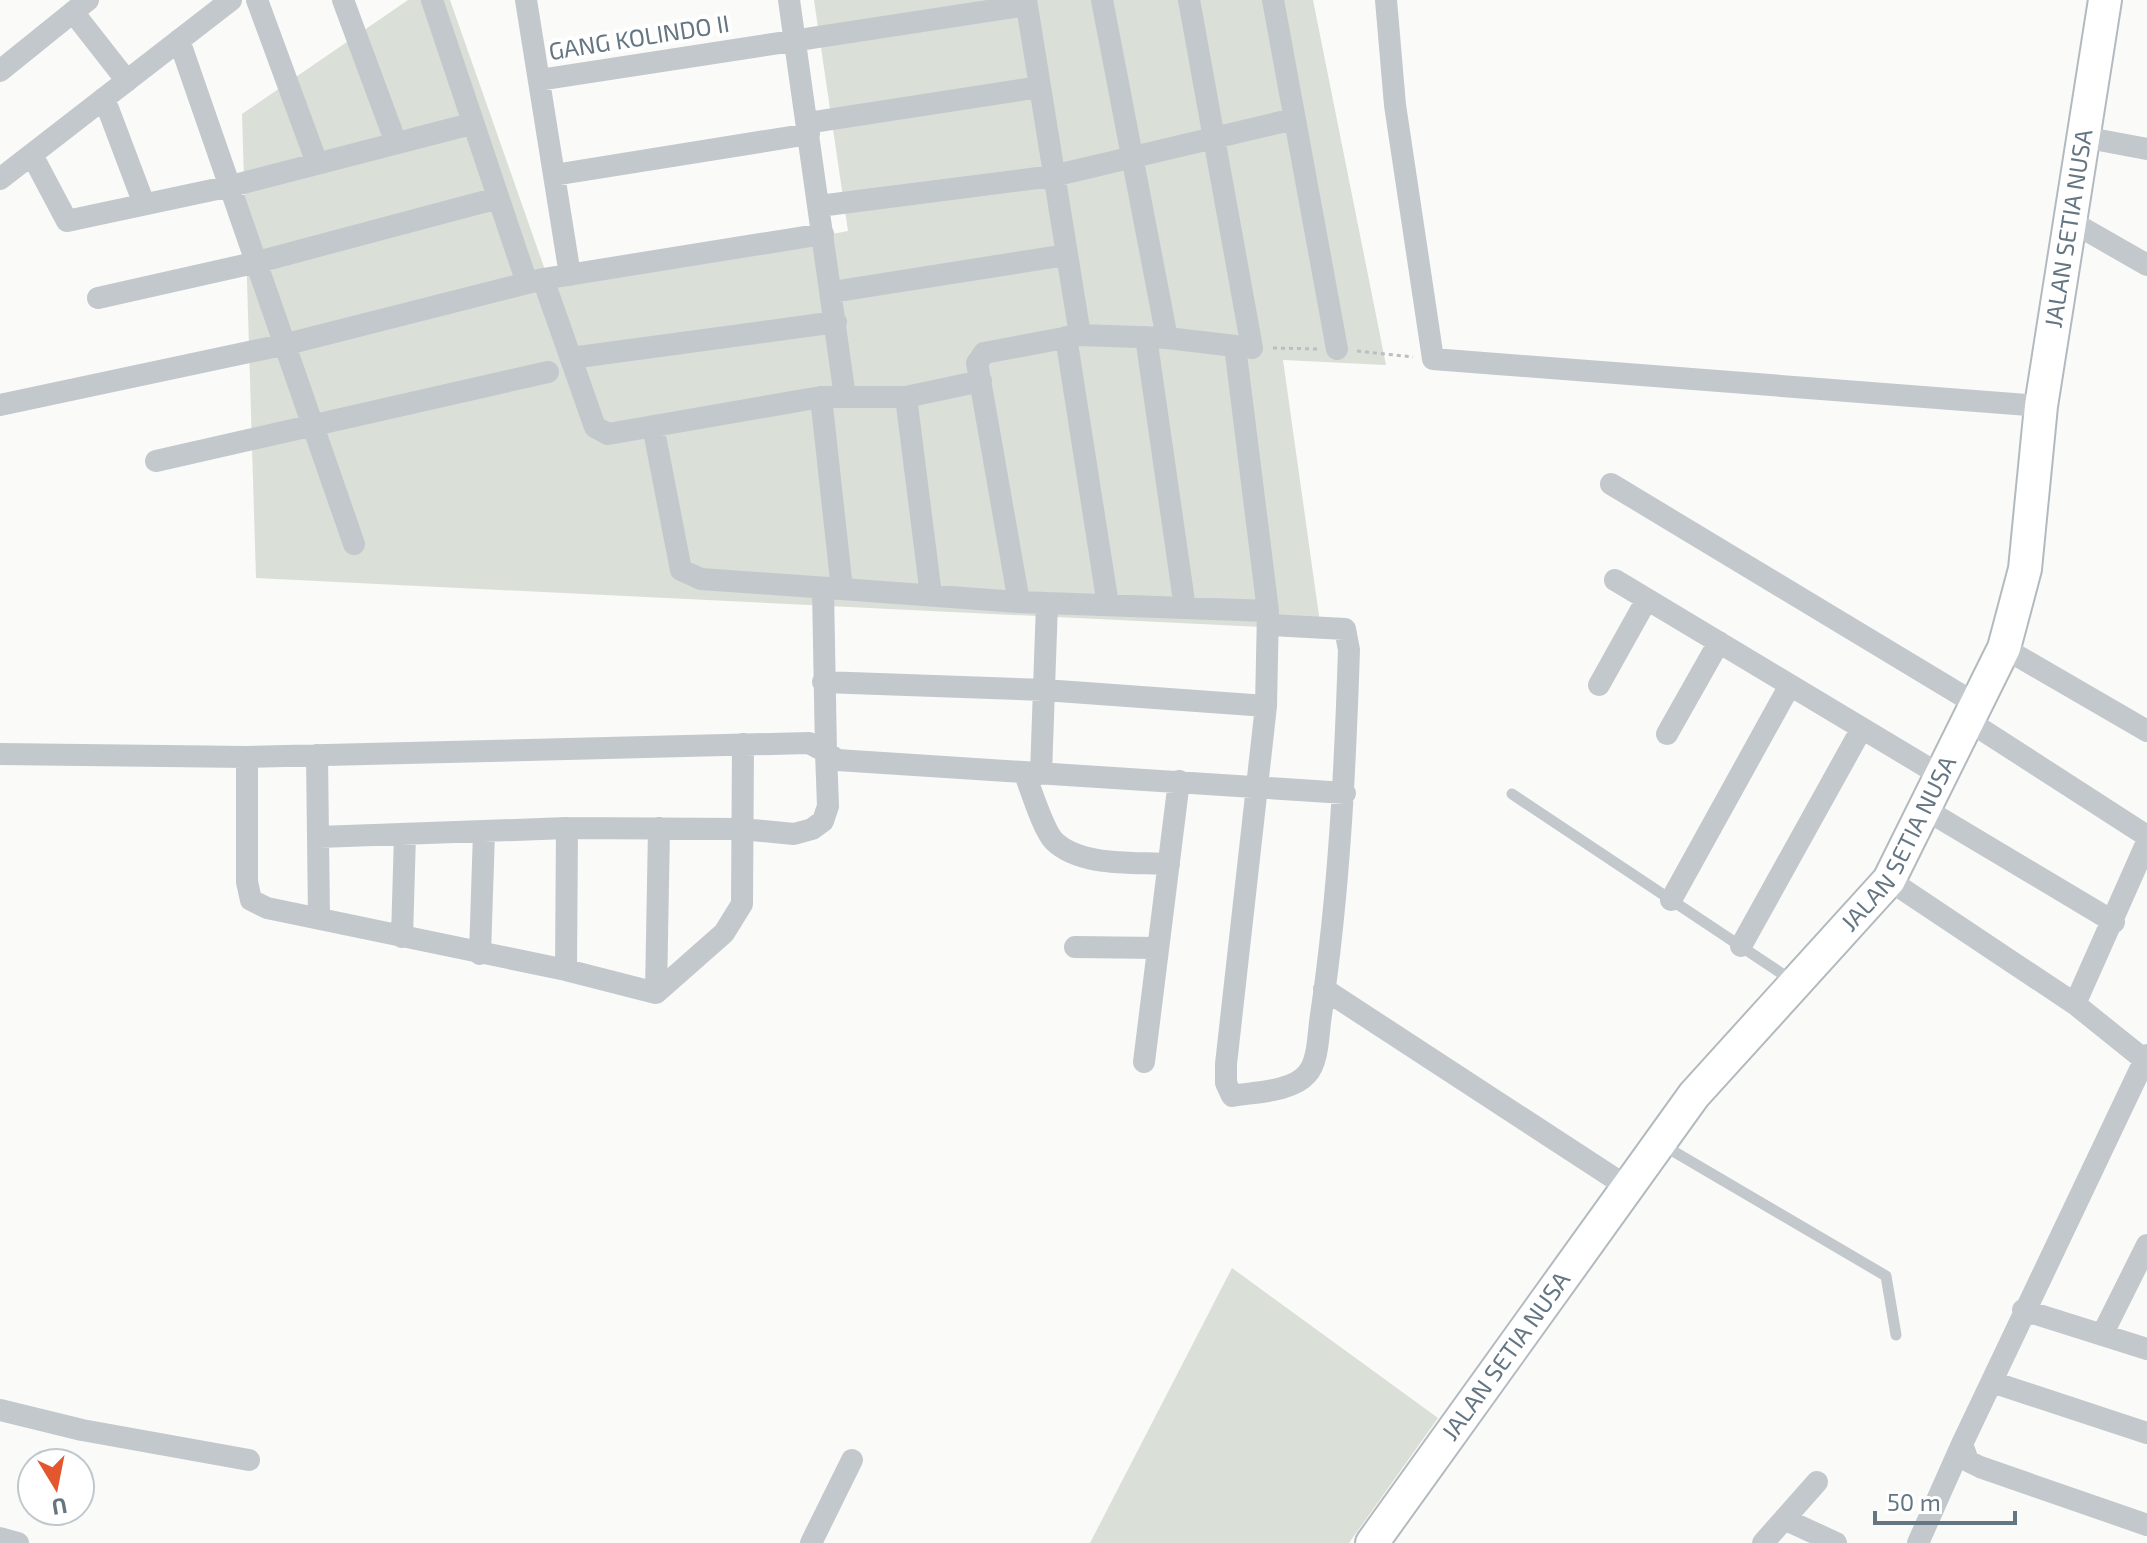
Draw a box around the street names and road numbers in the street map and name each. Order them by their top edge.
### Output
street label: GANG KOLINDO II [546,8,731,65]
street label: JALAN SETIA NUSA [2038,127,2097,330]
street label: JALAN SETIA NUSA [1834,751,1961,936]
street label: JALAN SETIA NUSA [1435,1265,1575,1445]

